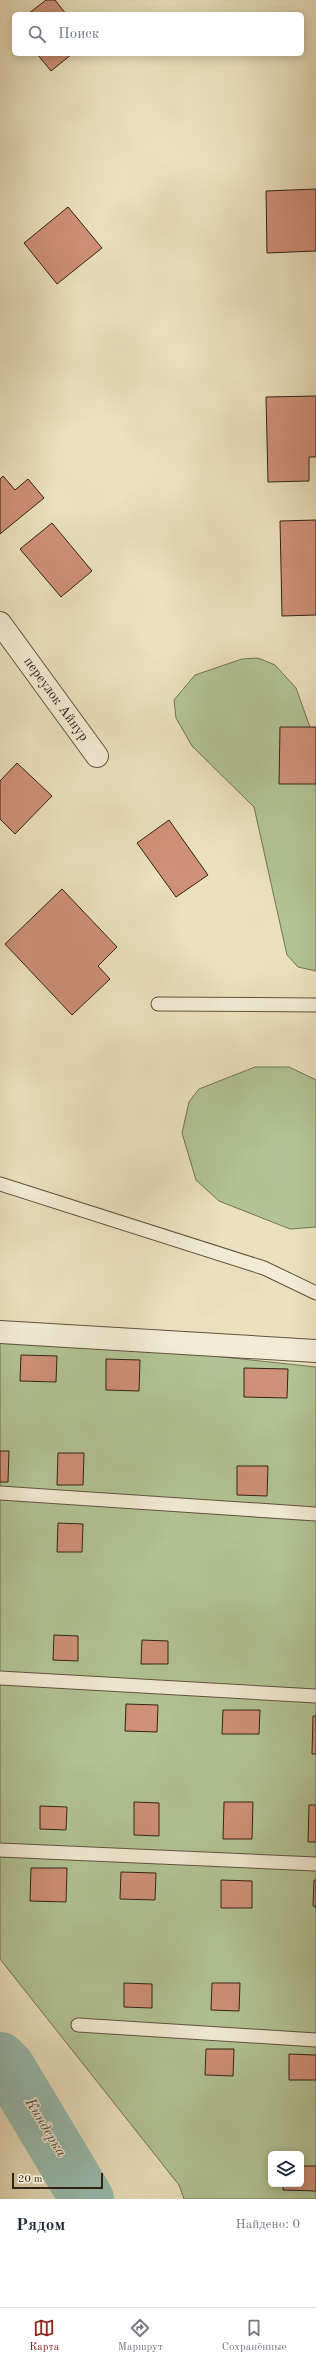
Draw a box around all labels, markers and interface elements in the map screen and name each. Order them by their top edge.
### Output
search box [12,12,304,56]
icon: search [26,23,48,45]
text: Поиск [58,27,99,42]
street label: переулок Айнур [21,654,91,744]
water label: Киндерка [21,2095,68,2160]
map controls [268,2151,304,2187]
button: layers [268,2151,304,2187]
scale bar [12,2171,103,2190]
text: 20 m [18,2174,43,2185]
text: Рядом [16,2217,65,2234]
text: Найдено: 0 [236,2218,300,2231]
tab: Карта [29,2317,59,2355]
tab: Маршрут [118,2317,163,2355]
tab: Сохранённые [222,2317,287,2355]

